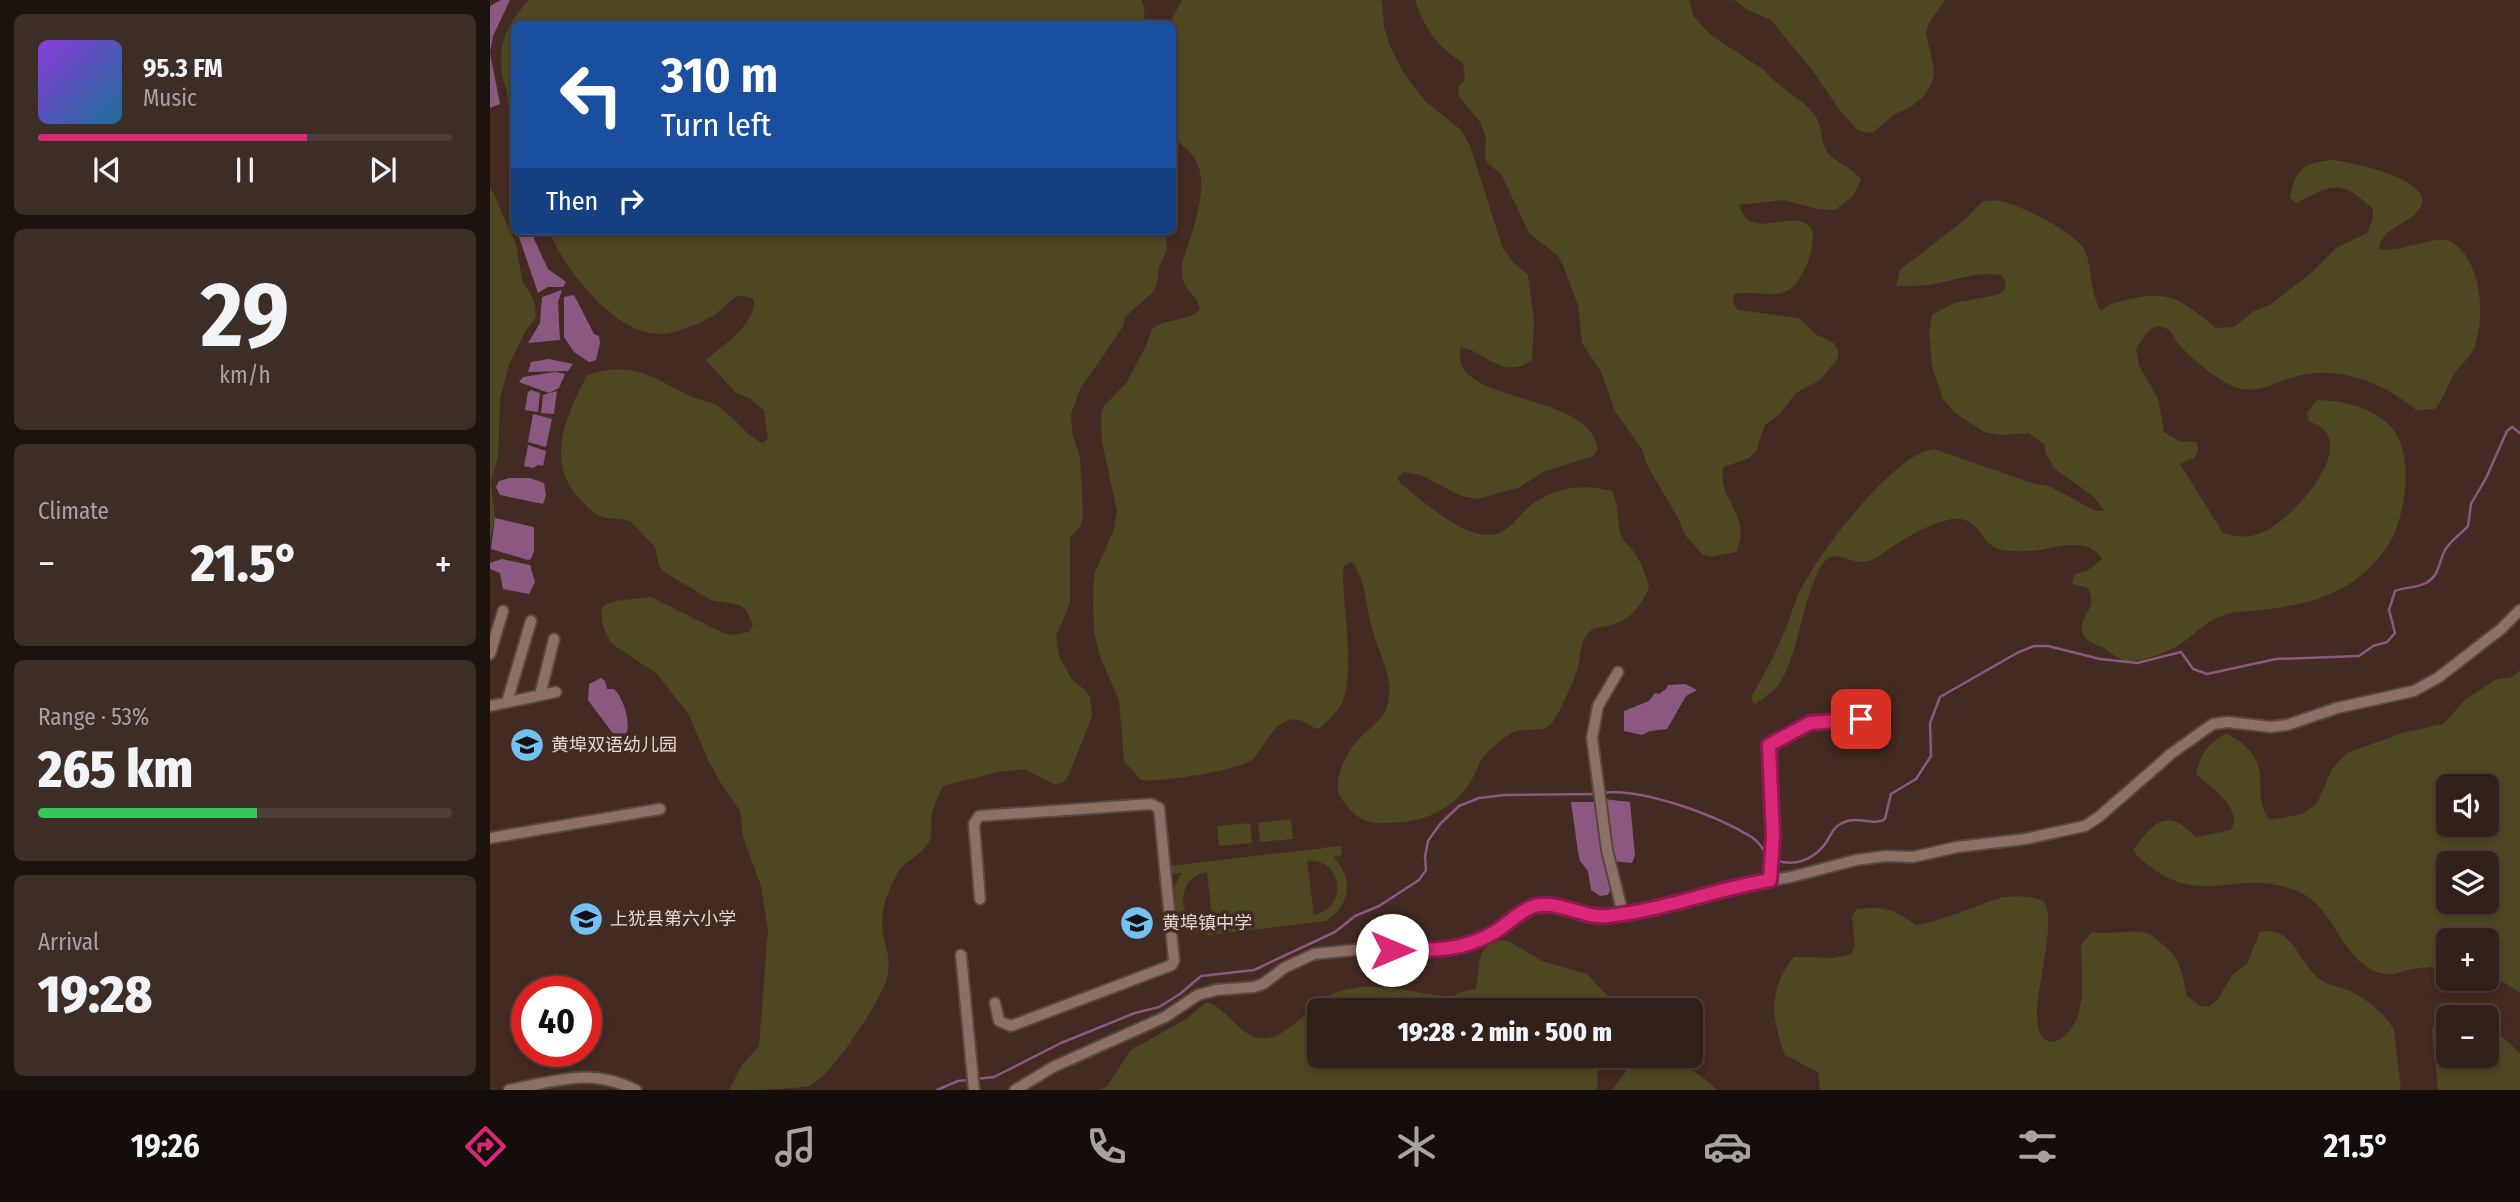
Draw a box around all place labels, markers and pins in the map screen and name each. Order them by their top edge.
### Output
pin [1831,689,1891,749]
school or university icon: 黄埠双语幼儿园 [508,726,546,764]
place label: 黄埠双语幼儿园 [551,734,677,756]
school or university icon: 上犹县第六小学 [567,900,605,938]
school or university icon: 黄埠镇中学 [1118,904,1156,942]
place label: 上犹县第六小学 [610,908,736,930]
place label: 黄埠镇中学 [1162,912,1252,934]

